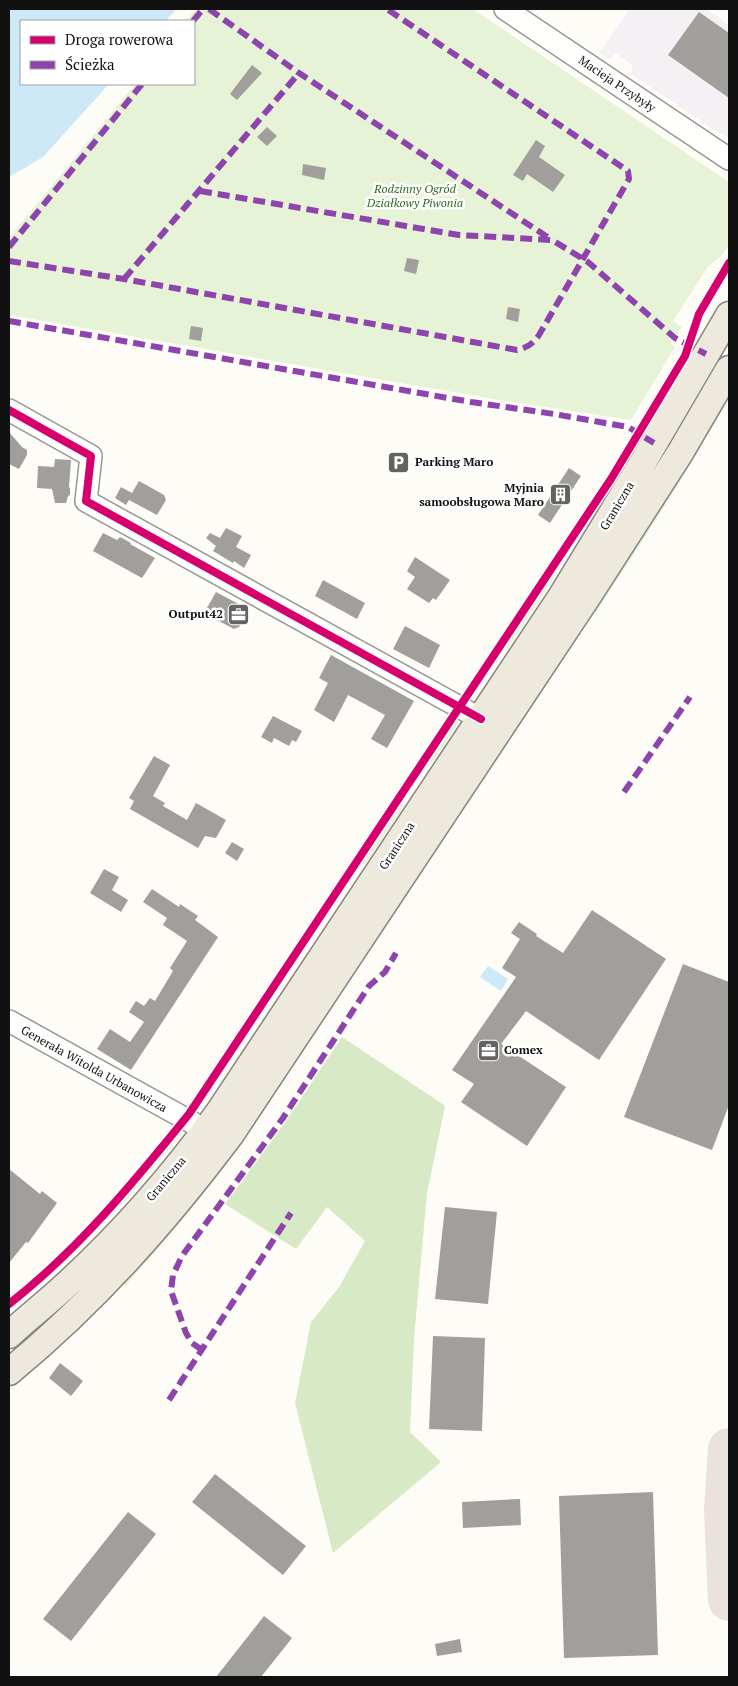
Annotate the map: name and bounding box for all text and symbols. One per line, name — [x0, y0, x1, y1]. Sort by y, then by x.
legend — [20, 20, 195, 85]
text: Droga rowerowa — [65, 29, 174, 49]
street label: Macieja Przybyły — [576, 52, 660, 115]
text: Ścieżka — [65, 54, 115, 74]
park label: Rodzinny Ogród Działkowy Piwonia — [366, 181, 463, 210]
parking icon: Parking Maro — [387, 450, 411, 474]
place label: Parking Maro — [415, 454, 493, 469]
street label: Graniczna — [596, 479, 637, 533]
place label: Myjnia samoobsługowa Maro — [419, 480, 544, 509]
building icon: Myjnia samoobsługowa Maro — [548, 483, 572, 507]
office icon: Output42 — [227, 602, 251, 626]
place label: Output42 — [169, 606, 223, 621]
street label: Graniczna — [376, 819, 418, 872]
street label: Generała Witolda Urbanowicza — [19, 1022, 170, 1115]
office icon: Comex — [476, 1038, 500, 1062]
place label: Comex — [504, 1042, 543, 1057]
street label: Graniczna — [142, 1153, 189, 1204]

